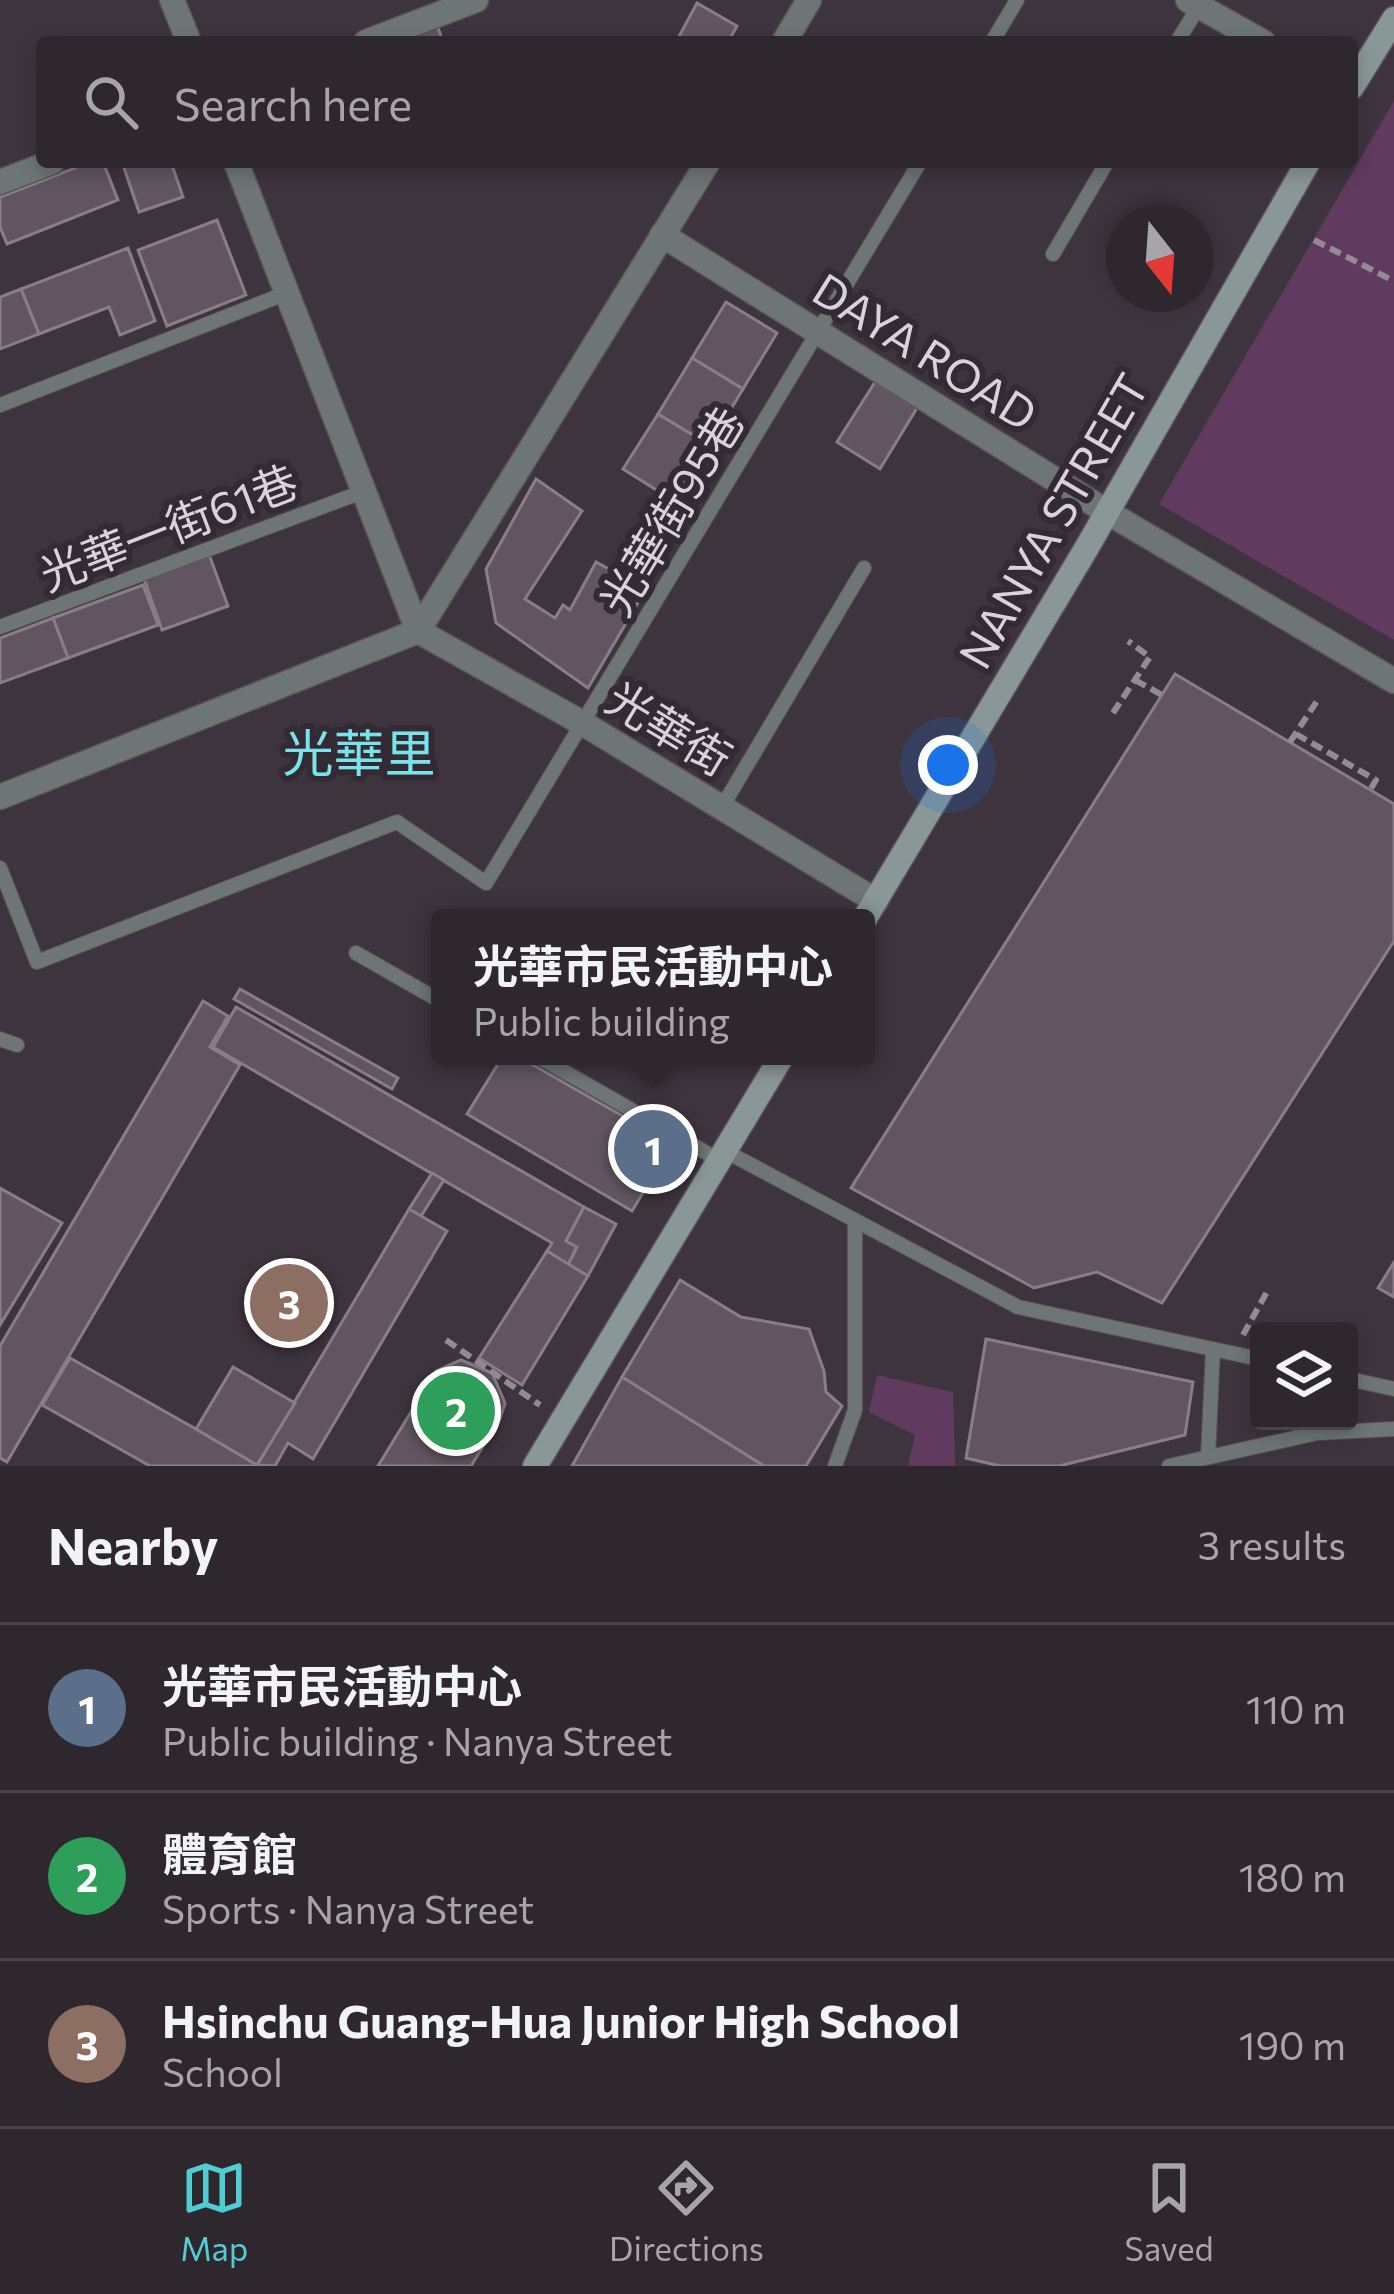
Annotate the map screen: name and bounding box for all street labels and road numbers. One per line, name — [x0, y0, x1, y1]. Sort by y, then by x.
street label: DAYA ROAD — [804, 260, 1048, 440]
street label: NANYA STREET — [945, 363, 1159, 677]
street label: 光華街95巷 — [586, 396, 754, 624]
street label: 光華一街61巷 — [31, 452, 305, 600]
street label: 光華街 — [598, 669, 742, 785]

